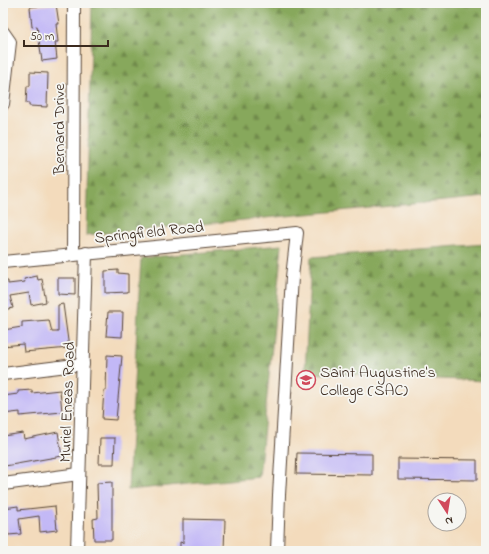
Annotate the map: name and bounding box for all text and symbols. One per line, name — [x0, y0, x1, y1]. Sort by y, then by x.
scale bar — [24, 22, 108, 48]
text: 50 m — [30, 28, 54, 46]
street label: Bernard Drive — [48, 83, 72, 175]
street label: Springfield Road — [93, 215, 205, 251]
street label: Muriel Eneas Road — [54, 341, 82, 463]
place label: Saint Augustine's College (SAC) — [320, 361, 436, 403]
school or university icon: Saint Augustine's College (SAC) — [295, 369, 317, 391]
north arrow — [427, 492, 467, 532]
text: N — [444, 512, 454, 529]

